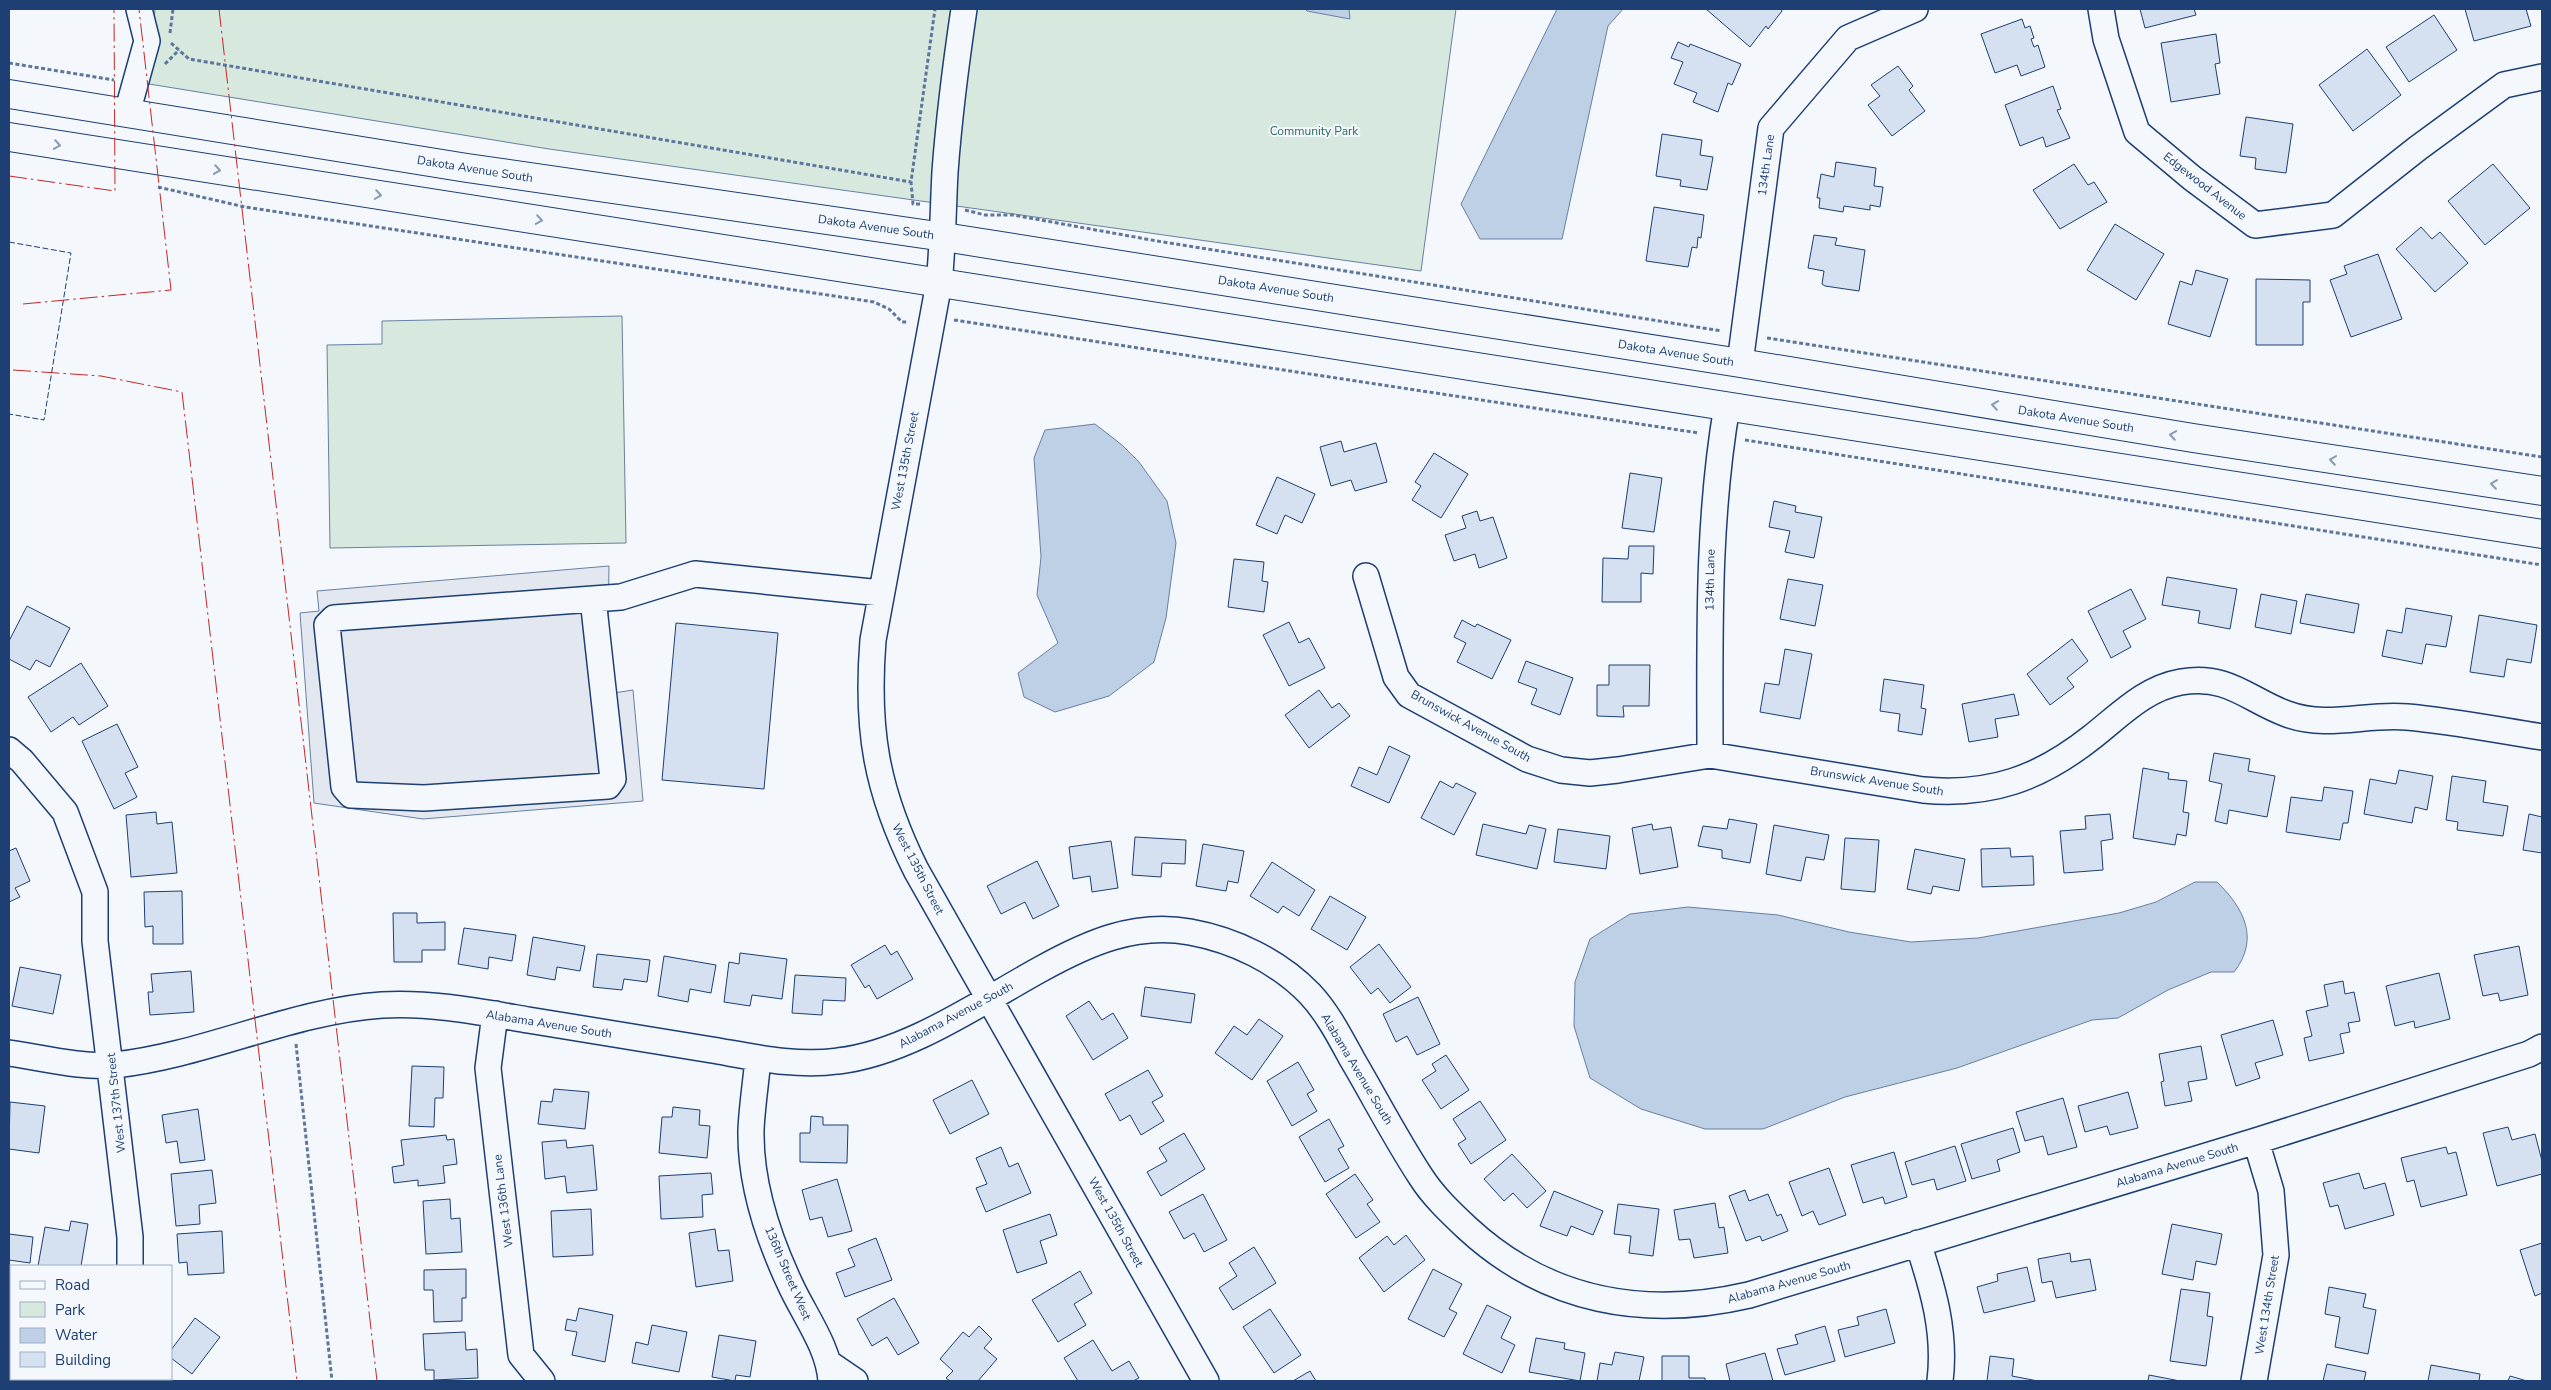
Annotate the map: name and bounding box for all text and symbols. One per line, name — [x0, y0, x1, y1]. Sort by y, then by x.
park label: Community Park — [1270, 123, 1359, 139]
street label: 134th Lane — [1754, 133, 1778, 197]
one-way arrow — [53, 139, 61, 149]
street label: Edgewood Avenue — [2160, 148, 2250, 224]
street label: Dakota Avenue South — [416, 152, 534, 186]
one-way arrow — [214, 164, 222, 175]
one-way arrow — [374, 189, 382, 200]
street label: Dakota Avenue South — [817, 211, 935, 243]
one-way arrow — [534, 215, 543, 225]
street label: Dakota Avenue South — [1217, 272, 1335, 306]
street label: Dakota Avenue South — [1617, 336, 1735, 370]
one-way arrow — [1991, 401, 1999, 411]
street label: Dakota Avenue South — [2017, 402, 2135, 436]
street label: West 135th Street — [888, 409, 923, 512]
one-way arrow — [2168, 431, 2177, 441]
one-way arrow — [2329, 455, 2338, 465]
one-way arrow — [2490, 479, 2498, 489]
street label: 134th Lane — [1701, 549, 1719, 611]
street label: Brunswick Avenue South — [1408, 686, 1534, 766]
street label: Brunswick Avenue South — [1809, 763, 1945, 799]
street label: West 135th Street — [888, 821, 948, 918]
street label: Alabama Avenue South — [896, 978, 1016, 1052]
street label: Alabama Avenue South — [485, 1006, 613, 1042]
street label: Alabama Avenue South — [1317, 1010, 1397, 1128]
street label: West 137th Street — [103, 1051, 129, 1154]
street label: Alabama Avenue South — [2114, 1139, 2240, 1191]
street label: West 136th Lane — [489, 1154, 517, 1248]
street label: West 135th Street — [1085, 1174, 1148, 1270]
street label: 136th Street West — [761, 1224, 815, 1323]
street label: West 134th Street — [2251, 1253, 2283, 1356]
street label: Alabama Avenue South — [1726, 1257, 1852, 1307]
legend — [10, 1265, 172, 1380]
text: Road — [55, 1275, 90, 1295]
text: Park — [55, 1300, 85, 1320]
text: Water — [55, 1325, 98, 1345]
text: Building — [55, 1350, 111, 1370]

